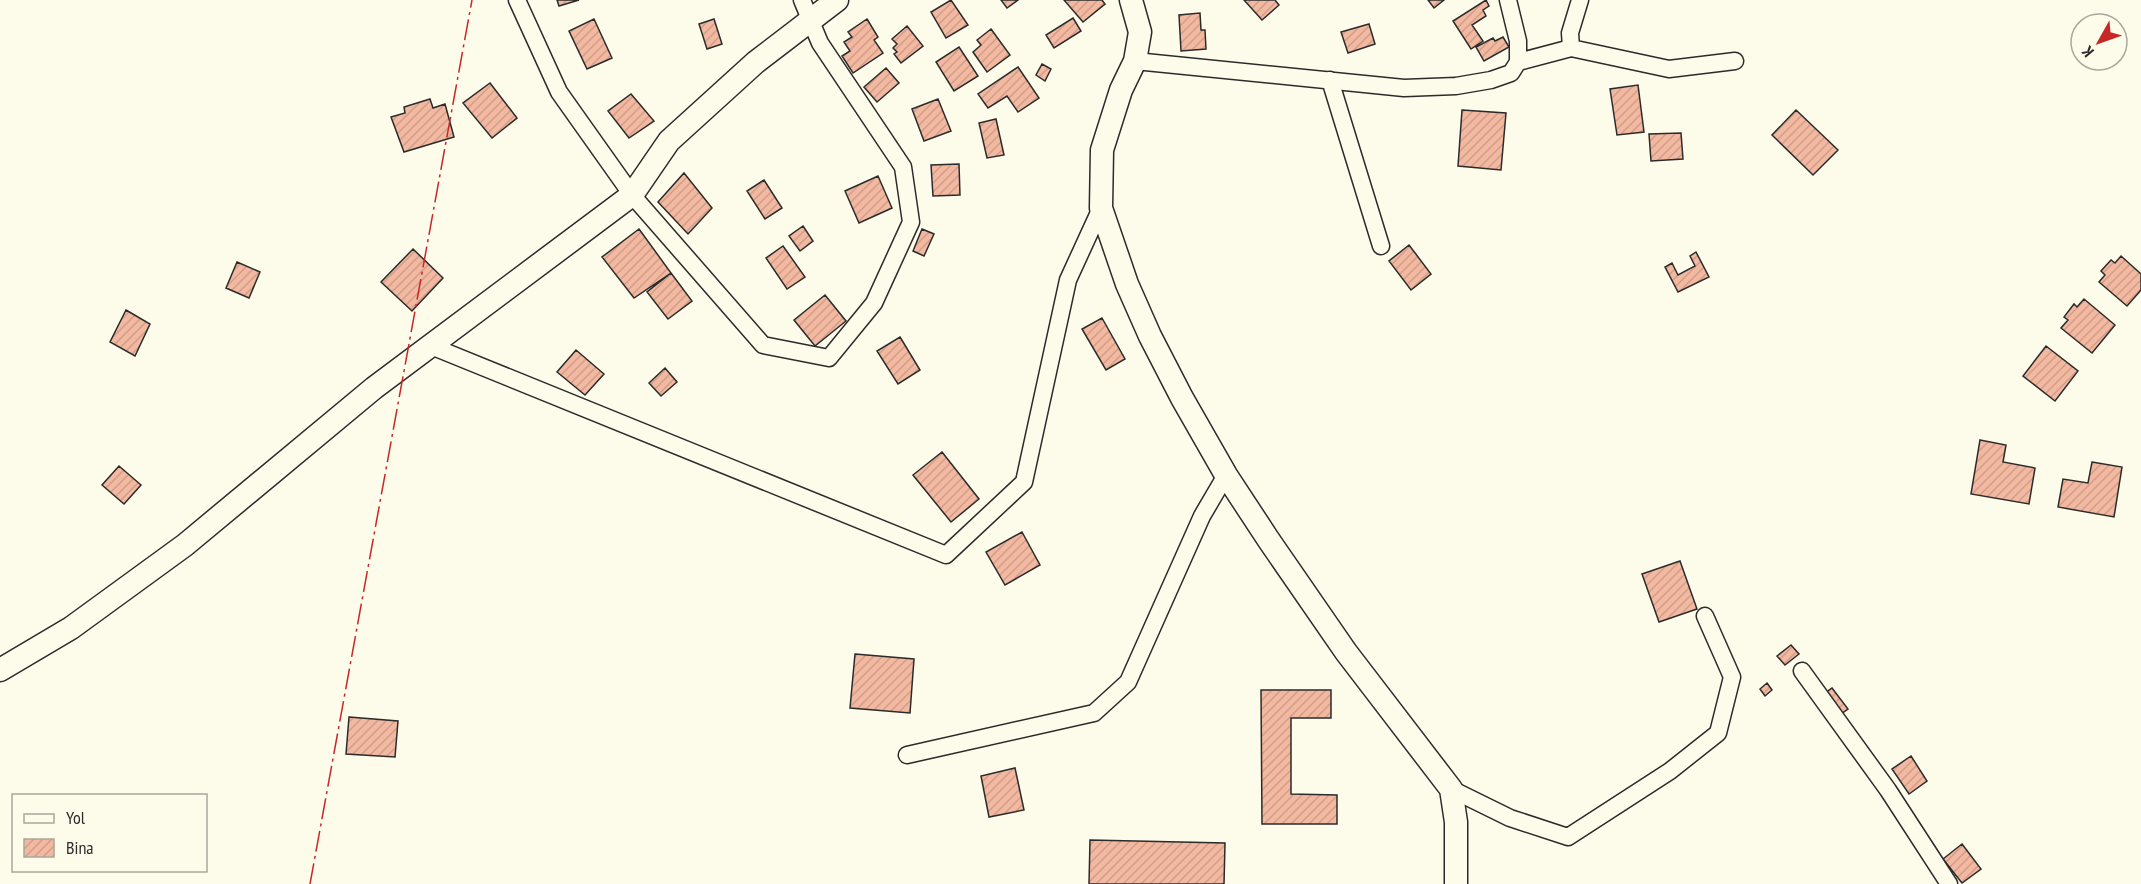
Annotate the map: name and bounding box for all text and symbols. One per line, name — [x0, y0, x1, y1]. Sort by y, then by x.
north arrow — [2069, 12, 2129, 72]
text: K — [2077, 42, 2098, 61]
legend — [12, 794, 207, 872]
text: Yol — [66, 806, 86, 829]
text: Bina — [66, 836, 94, 859]

